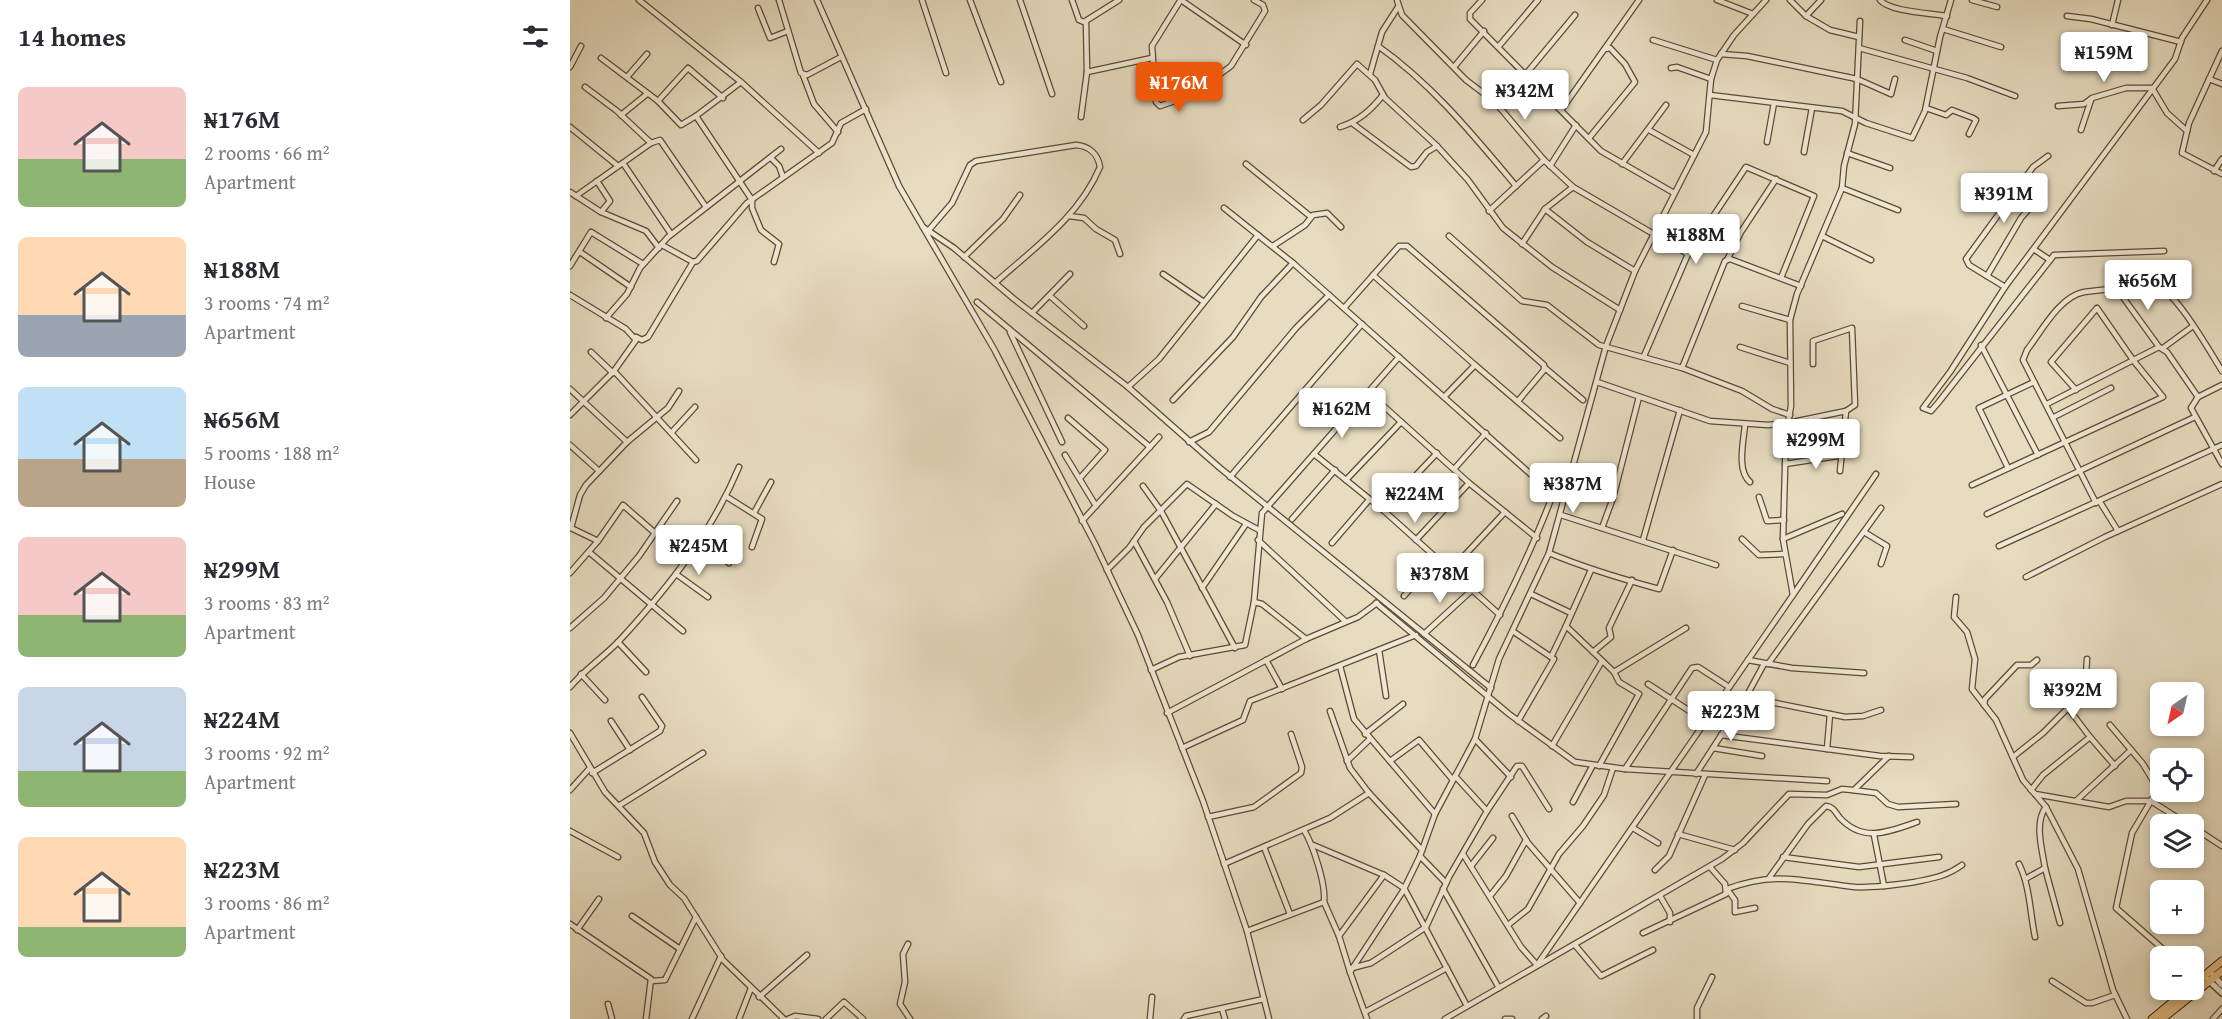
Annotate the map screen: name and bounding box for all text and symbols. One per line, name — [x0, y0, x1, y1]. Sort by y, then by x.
text: 14 homes — [18, 17, 126, 56]
icon: filters — [519, 20, 552, 53]
pin: ₦159M — [2062, 32, 2146, 83]
text: ₦159M — [2075, 37, 2133, 66]
pin: ₦176M — [1137, 62, 1221, 113]
text: ₦176M — [1150, 67, 1208, 96]
pin: ₦342M — [1483, 70, 1567, 121]
text: ₦342M — [1496, 75, 1554, 104]
text: ₦176M — [204, 99, 280, 138]
icon: home — [66, 111, 138, 183]
text: 2 rooms · 66 m² — [204, 138, 330, 167]
text: Apartment — [204, 167, 296, 196]
pin: ₦391M — [1962, 173, 2046, 224]
text: ₦391M — [1975, 178, 2033, 207]
pin: ₦188M — [1654, 214, 1738, 265]
text: ₦188M — [1667, 219, 1725, 248]
text: ₦188M — [204, 249, 280, 288]
pin: ₦656M — [2106, 260, 2190, 311]
icon: home — [66, 261, 138, 333]
text: ₦656M — [2119, 265, 2177, 294]
text: 3 rooms · 74 m² — [204, 288, 330, 317]
text: Apartment — [204, 317, 296, 346]
pin: ₦162M — [1300, 388, 1384, 439]
text: ₦162M — [1313, 393, 1371, 422]
text: ₦656M — [204, 399, 280, 438]
icon: home — [66, 411, 138, 483]
pin: ₦299M — [1774, 419, 1858, 470]
text: ₦299M — [1787, 424, 1845, 453]
text: 5 rooms · 188 m² — [204, 438, 339, 467]
pin: ₦387M — [1531, 463, 1615, 514]
text: House — [204, 467, 256, 496]
text: ₦387M — [1544, 468, 1602, 497]
pin: ₦224M — [1373, 473, 1457, 524]
text: ₦224M — [1386, 478, 1444, 507]
pin: ₦245M — [657, 525, 741, 576]
text: ₦245M — [670, 530, 728, 559]
text: ₦299M — [204, 549, 280, 588]
pin: ₦378M — [1398, 553, 1482, 604]
text: ₦378M — [1411, 558, 1469, 587]
icon: home — [66, 561, 138, 633]
text: 3 rooms · 83 m² — [204, 588, 330, 617]
text: Apartment — [204, 617, 296, 646]
pin: ₦392M — [2031, 669, 2115, 720]
text: ₦392M — [2044, 674, 2102, 703]
north arrow — [2150, 682, 2204, 736]
map controls — [2150, 682, 2204, 1000]
pin: ₦223M — [1689, 691, 1773, 742]
text: ₦223M — [1702, 696, 1760, 725]
text: ₦224M — [204, 699, 280, 738]
icon: home — [66, 711, 138, 783]
text: 3 rooms · 92 m² — [204, 738, 330, 767]
button: locate — [2150, 748, 2204, 802]
text: Apartment — [204, 767, 296, 796]
button: layers — [2150, 814, 2204, 868]
text: ₦223M — [204, 849, 280, 888]
icon: home — [66, 861, 138, 933]
button: + — [2150, 880, 2204, 934]
text: 3 rooms · 86 m² — [204, 888, 330, 917]
text: Apartment — [204, 917, 296, 946]
button: − — [2150, 946, 2204, 1000]

